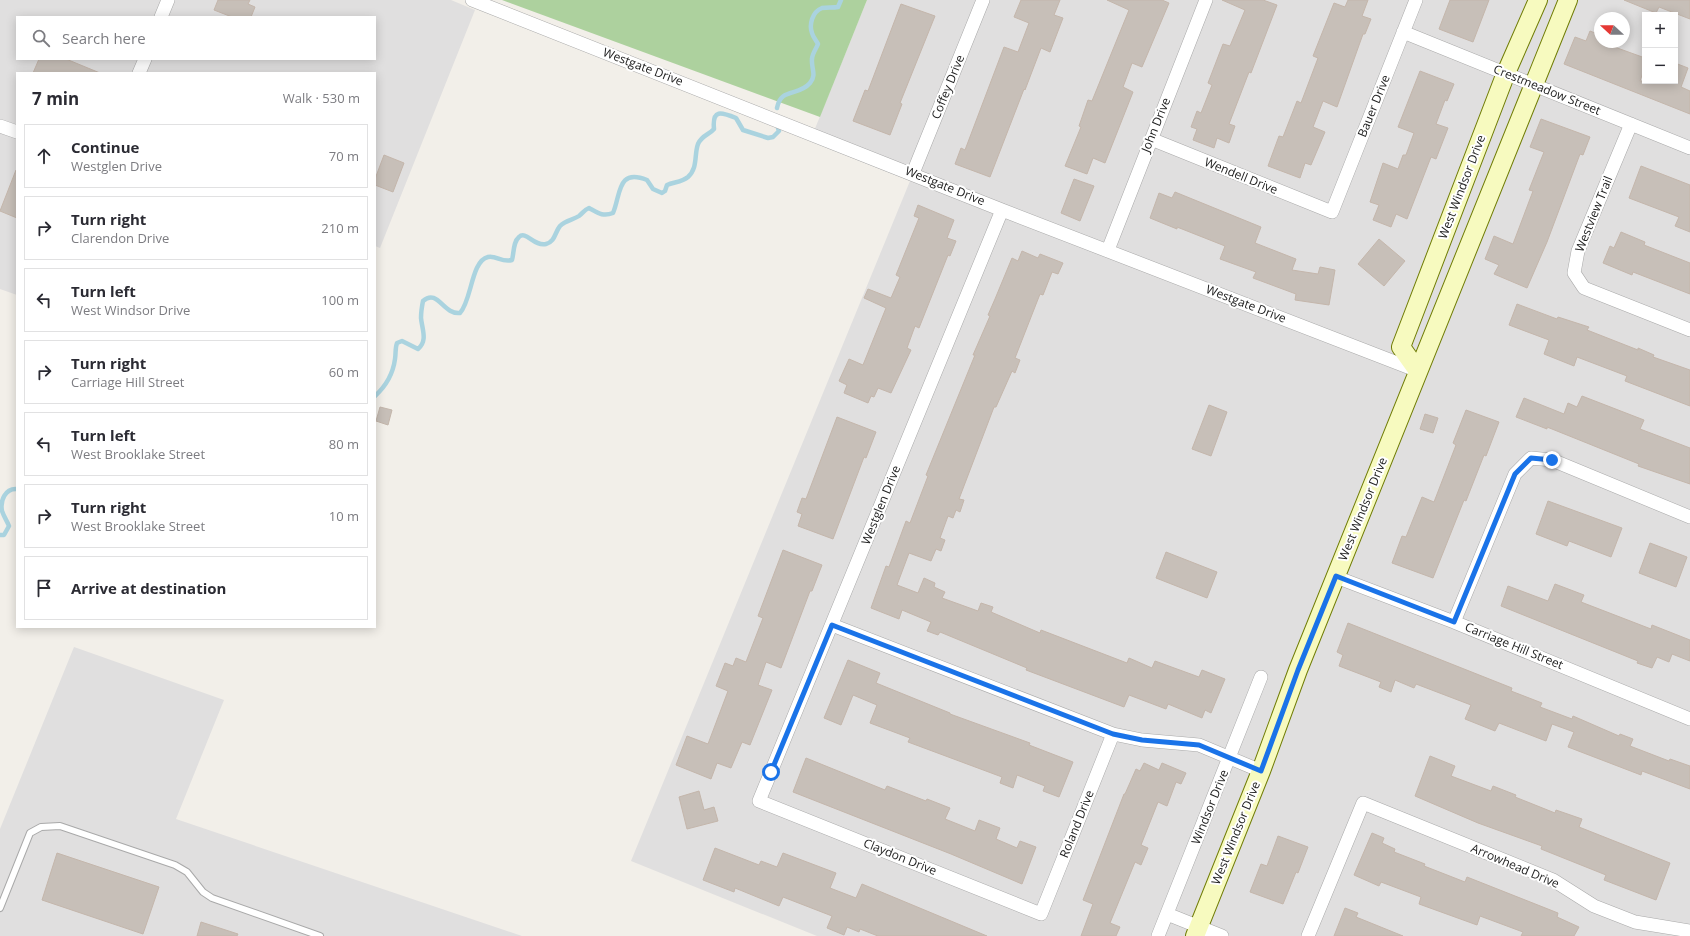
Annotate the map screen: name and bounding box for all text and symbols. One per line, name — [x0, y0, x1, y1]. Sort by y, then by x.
north arrow — [1594, 12, 1630, 48]
map controls — [1642, 12, 1678, 84]
button: + — [1642, 12, 1678, 48]
search box — [16, 16, 376, 60]
icon: search — [30, 27, 52, 49]
text: Search here — [62, 28, 146, 48]
street label: Westgate Drive — [601, 43, 686, 90]
button: − — [1642, 48, 1678, 84]
street label: Coffey Drive — [927, 52, 968, 122]
street label: Crestmeadow Street — [1491, 60, 1603, 119]
street label: Bauer Drive — [1353, 72, 1394, 140]
text: 7 min — [32, 87, 79, 110]
text: Walk · 530 m — [283, 89, 360, 107]
street label: John Drive — [1136, 95, 1174, 156]
street label: West Windsor Drive — [1434, 132, 1489, 241]
text: Continue — [71, 137, 139, 157]
icon: ahead — [33, 145, 55, 167]
text: 70 m — [329, 147, 359, 165]
street label: Wendell Drive — [1202, 153, 1281, 198]
text: Westglen Drive — [71, 157, 162, 175]
street label: Westgate Drive — [903, 162, 988, 209]
street label: Westview Trail — [1571, 173, 1616, 254]
text: Turn right — [71, 209, 146, 229]
icon: right — [33, 217, 55, 239]
text: 210 m — [321, 219, 359, 237]
text: Clarendon Drive — [71, 229, 169, 247]
street label: Westgate Drive — [1204, 280, 1289, 327]
text: Turn left — [71, 281, 136, 301]
icon: left — [33, 289, 55, 311]
text: 100 m — [321, 291, 359, 309]
text: West Windsor Drive — [71, 301, 190, 319]
text: Turn right — [71, 353, 146, 373]
icon: right — [33, 361, 55, 383]
text: 60 m — [329, 363, 359, 381]
text: Carriage Hill Street — [71, 373, 184, 391]
text: Turn left — [71, 425, 136, 445]
icon: left — [33, 433, 55, 455]
text: 80 m — [329, 435, 359, 453]
text: West Brooklake Street — [71, 445, 205, 463]
route end — [1543, 451, 1561, 469]
street label: West Windsor Drive — [1334, 454, 1391, 563]
street label: Westglen Drive — [857, 462, 904, 547]
text: Turn right — [71, 497, 146, 517]
icon: right — [33, 505, 55, 527]
text: 10 m — [329, 507, 359, 525]
text: West Brooklake Street — [71, 517, 205, 535]
icon: arrive — [33, 577, 55, 599]
text: Arrive at destination — [71, 578, 226, 598]
street label: Carriage Hill Street — [1462, 618, 1566, 673]
route start — [762, 763, 780, 781]
street label: Windsor Drive — [1187, 767, 1232, 847]
street label: West Windsor Drive — [1207, 778, 1264, 887]
street label: Roland Drive — [1055, 787, 1098, 860]
street label: Claydon Drive — [861, 834, 940, 879]
street label: Arrowhead Drive — [1468, 839, 1562, 892]

